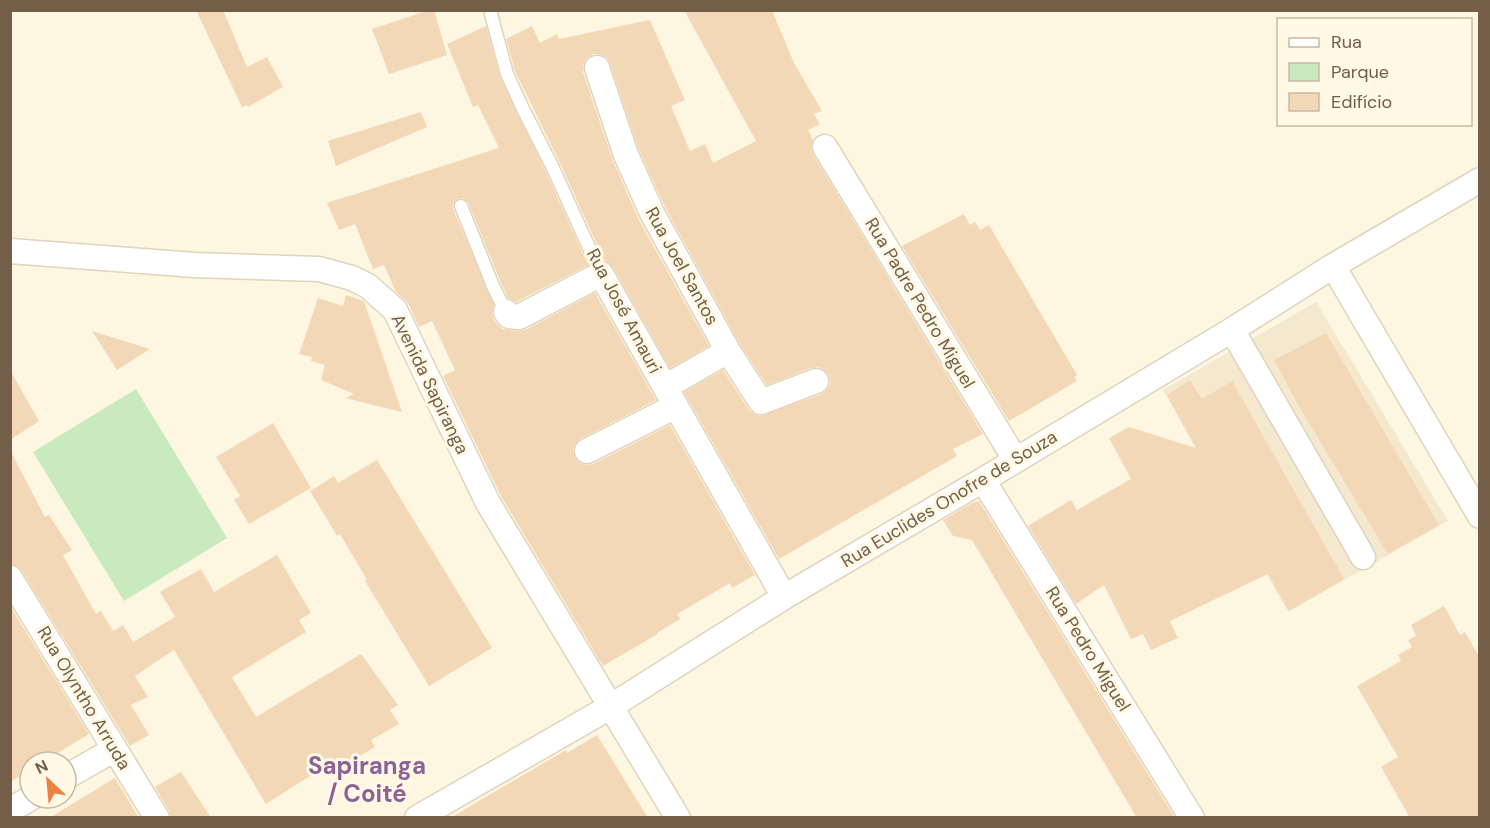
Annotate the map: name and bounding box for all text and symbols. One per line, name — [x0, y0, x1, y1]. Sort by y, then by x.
legend — [1277, 18, 1472, 126]
text: Rua — [1331, 30, 1362, 54]
text: Parque — [1331, 60, 1389, 84]
text: Edifício — [1331, 90, 1392, 114]
street label: Rua Joel Santos — [640, 203, 724, 329]
street label: Rua Padre Pedro Miguel — [859, 213, 981, 393]
street label: Rua José Amauri — [581, 244, 667, 378]
street label: Avenida Sapiranga — [386, 310, 474, 458]
street label: Rua Euclides Onofre de Souza — [836, 425, 1062, 573]
street label: Rua Pedro Miguel — [1040, 582, 1136, 716]
street label: Rua Olyntho Arruda — [32, 622, 136, 774]
north arrow — [18, 750, 78, 810]
district label: Sapiranga / Coité — [308, 750, 426, 809]
text: N — [32, 755, 51, 779]

